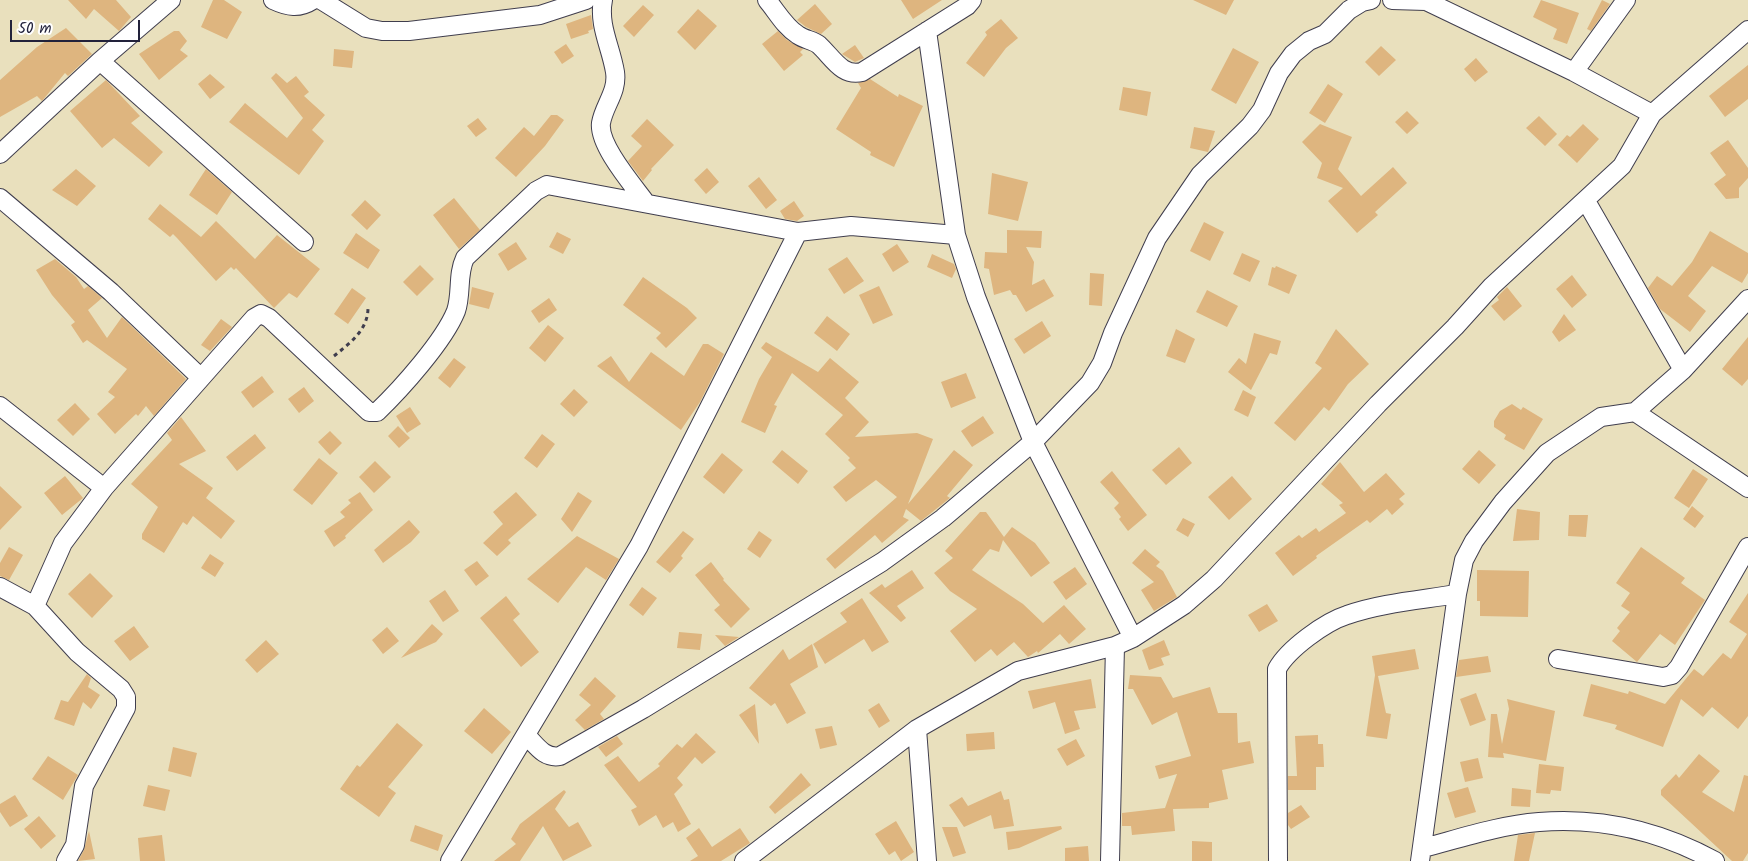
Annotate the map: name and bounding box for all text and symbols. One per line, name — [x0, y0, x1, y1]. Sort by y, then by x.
scale bar — [12, 10, 142, 42]
text: 50 m — [18, 17, 52, 41]

